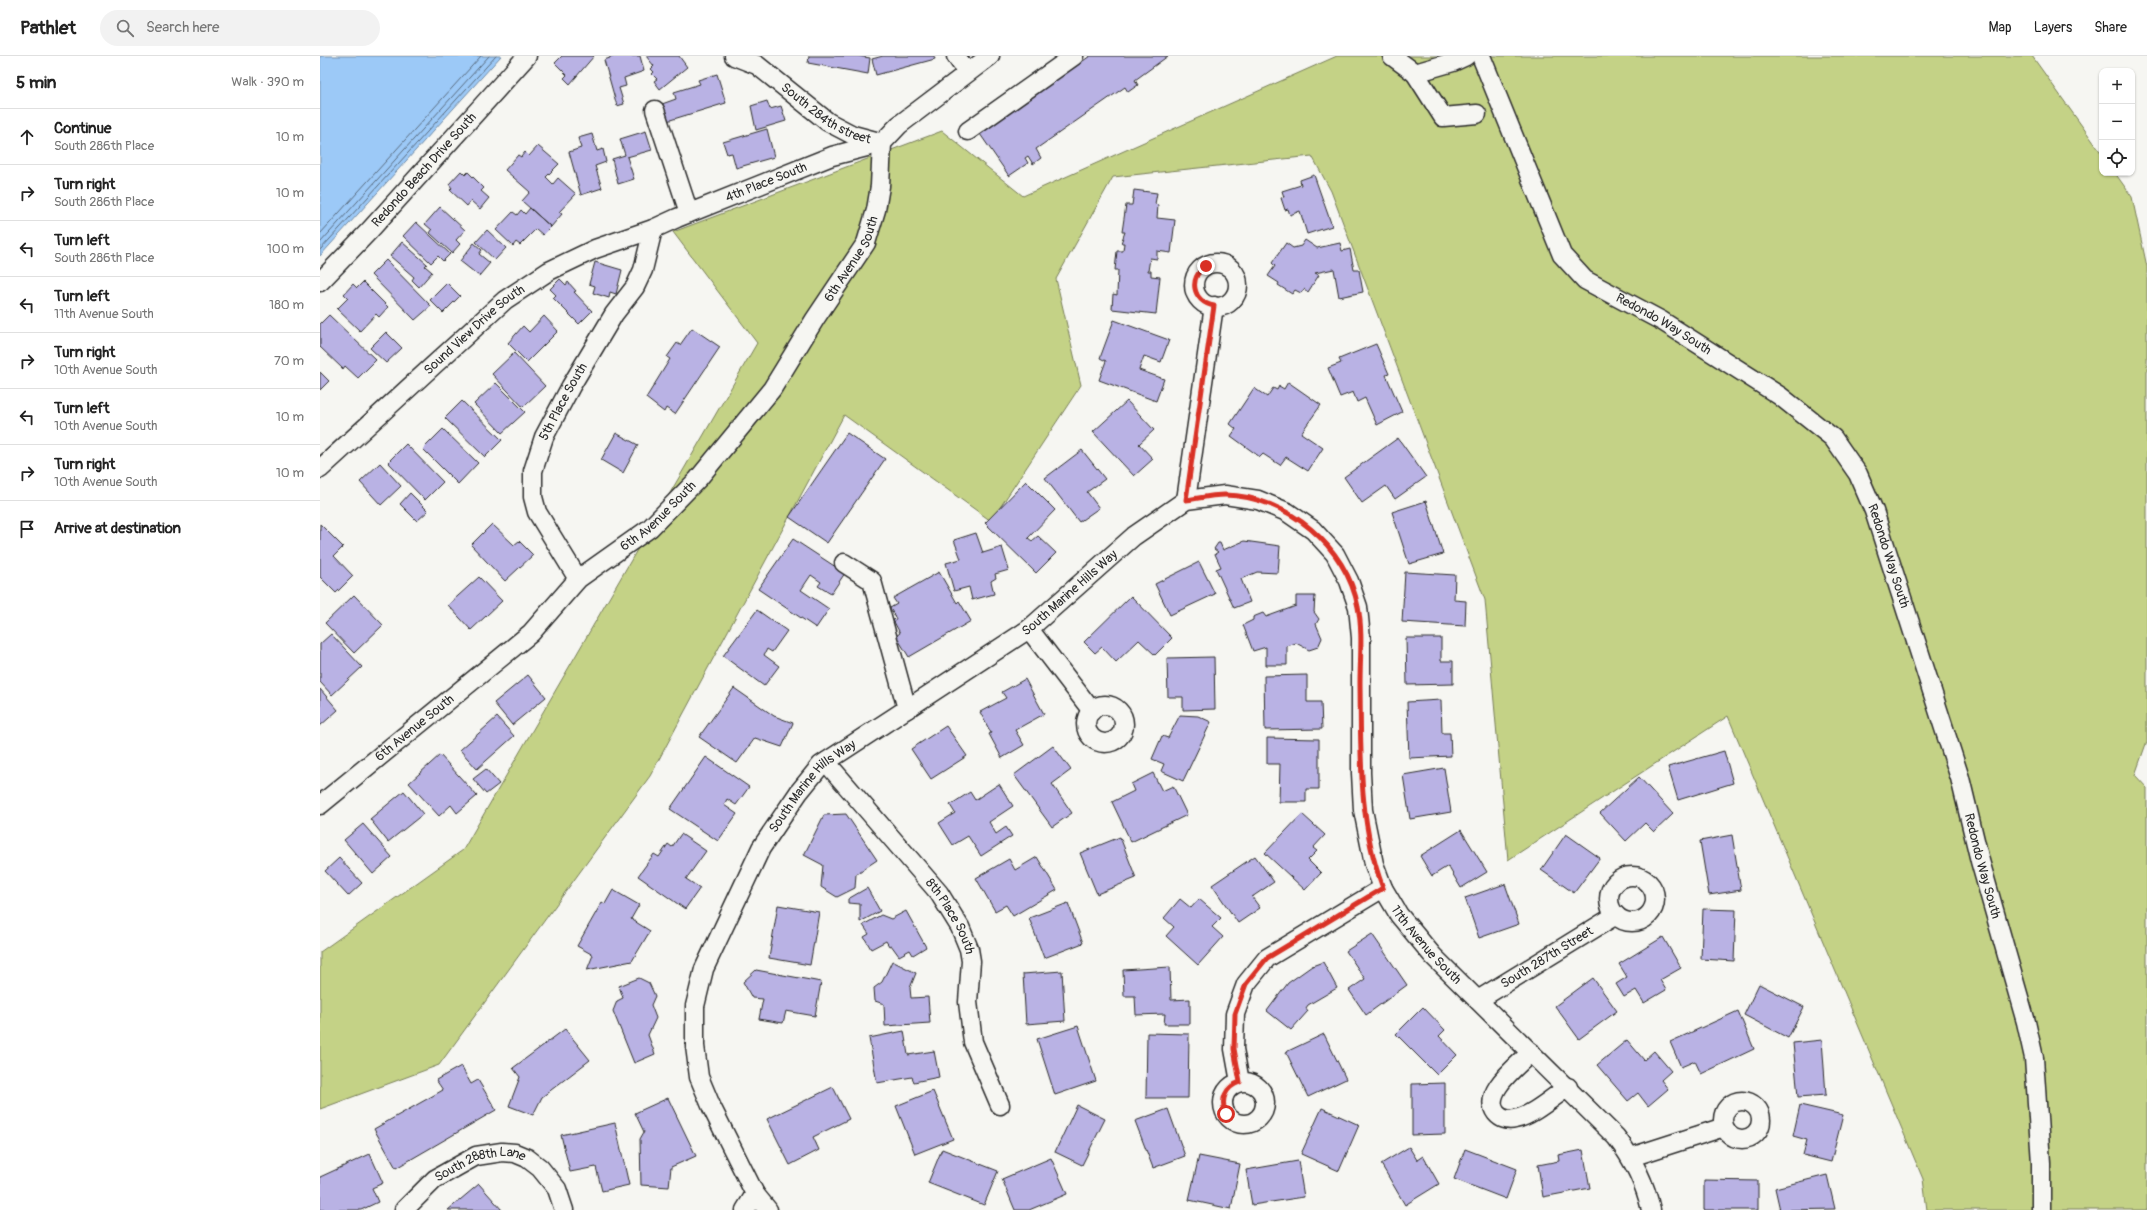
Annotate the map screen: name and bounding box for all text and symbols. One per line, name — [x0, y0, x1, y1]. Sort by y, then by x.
search box — [100, 10, 380, 46]
text: Pathlet — [20, 16, 76, 40]
icon: search — [114, 17, 136, 39]
text: Search here — [146, 18, 219, 37]
text: Map — [1989, 19, 2012, 36]
text: Layers — [2034, 19, 2072, 36]
text: Share — [2094, 19, 2127, 36]
map controls — [2099, 68, 2135, 176]
button: + — [2099, 68, 2135, 104]
text: 5 min — [16, 72, 56, 93]
text: Walk · 390 m — [231, 74, 304, 90]
street label: South 284th street — [778, 79, 873, 148]
button: − — [2099, 104, 2135, 140]
street label: Redondo Beach Drive South — [368, 109, 480, 231]
text: Continue — [54, 119, 112, 138]
icon: ahead — [16, 126, 38, 148]
text: 10 m — [276, 129, 304, 145]
text: South 286th Place — [54, 138, 154, 154]
button: locate — [2099, 140, 2135, 176]
street label: 4th Place South — [723, 159, 809, 206]
text: Turn right — [54, 175, 115, 194]
icon: right — [16, 182, 38, 204]
text: 10 m — [276, 185, 304, 201]
text: South 286th Place — [54, 194, 154, 210]
street label: 6th Avenue South — [821, 214, 882, 305]
text: Turn left — [54, 231, 110, 250]
icon: left — [16, 238, 38, 260]
text: 100 m — [267, 241, 304, 257]
text: South 286th Place — [54, 250, 154, 266]
route end — [1197, 257, 1215, 275]
street label: Sound View Drive South — [421, 281, 528, 378]
text: Turn left — [54, 287, 110, 306]
street label: Redondo Way South — [1613, 290, 1714, 358]
icon: left — [16, 294, 38, 316]
text: 180 m — [269, 297, 304, 313]
text: 11th Avenue South — [54, 306, 154, 322]
text: Turn right — [54, 343, 115, 362]
icon: right — [16, 350, 38, 372]
text: 70 m — [274, 353, 304, 369]
street label: 5th Place South — [536, 360, 591, 443]
text: 10th Avenue South — [54, 362, 157, 378]
text: Turn left — [54, 399, 110, 418]
icon: left — [16, 406, 38, 428]
text: 10 m — [276, 409, 304, 425]
text: 10th Avenue South — [54, 418, 157, 434]
text: Turn right — [54, 455, 115, 474]
icon: right — [16, 462, 38, 484]
text: 10 m — [276, 465, 304, 481]
text: 10th Avenue South — [54, 474, 157, 490]
street label: 6th Avenue South — [617, 478, 699, 555]
street label: Redondo Way South — [1864, 502, 1913, 610]
icon: arrive — [16, 518, 38, 540]
text: Arrive at destination — [54, 519, 181, 538]
street label: South Marine Hills Way — [1019, 546, 1121, 639]
street label: 6th Avenue South — [372, 691, 457, 765]
street label: South Marine Hills Way — [766, 736, 859, 836]
street label: Redondo Way South — [1961, 812, 2004, 921]
street label: 8th Place South — [922, 875, 978, 955]
street label: 11th Avenue South — [1387, 903, 1465, 988]
street label: South 287th Street — [1498, 923, 1597, 992]
route start — [1217, 1105, 1235, 1123]
street label: South 288th Lane — [432, 1144, 529, 1186]

